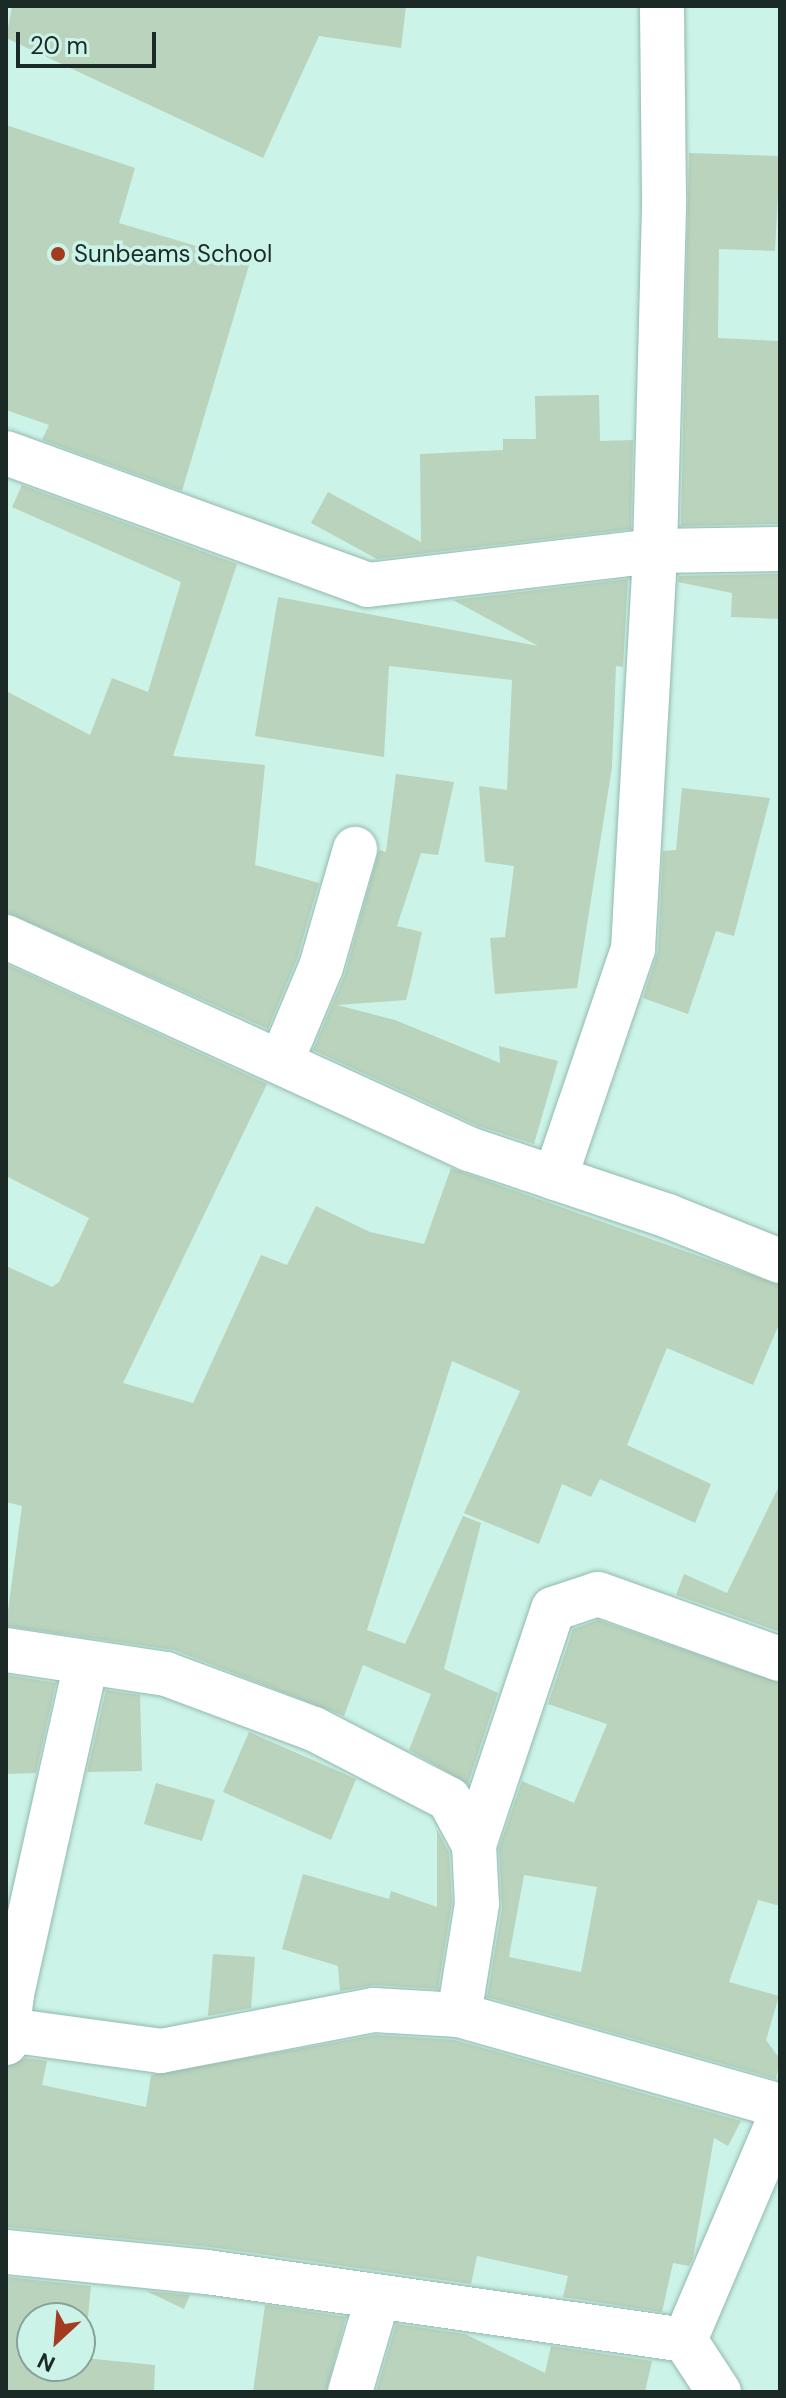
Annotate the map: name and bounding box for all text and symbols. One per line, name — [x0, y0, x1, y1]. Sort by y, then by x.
scale bar — [20, 16, 160, 66]
text: 20 m — [30, 30, 88, 61]
place label: Sunbeams School — [74, 240, 272, 268]
marker: Sunbeams School — [49, 245, 67, 263]
north arrow — [16, 2302, 96, 2382]
text: N — [33, 2346, 60, 2379]

